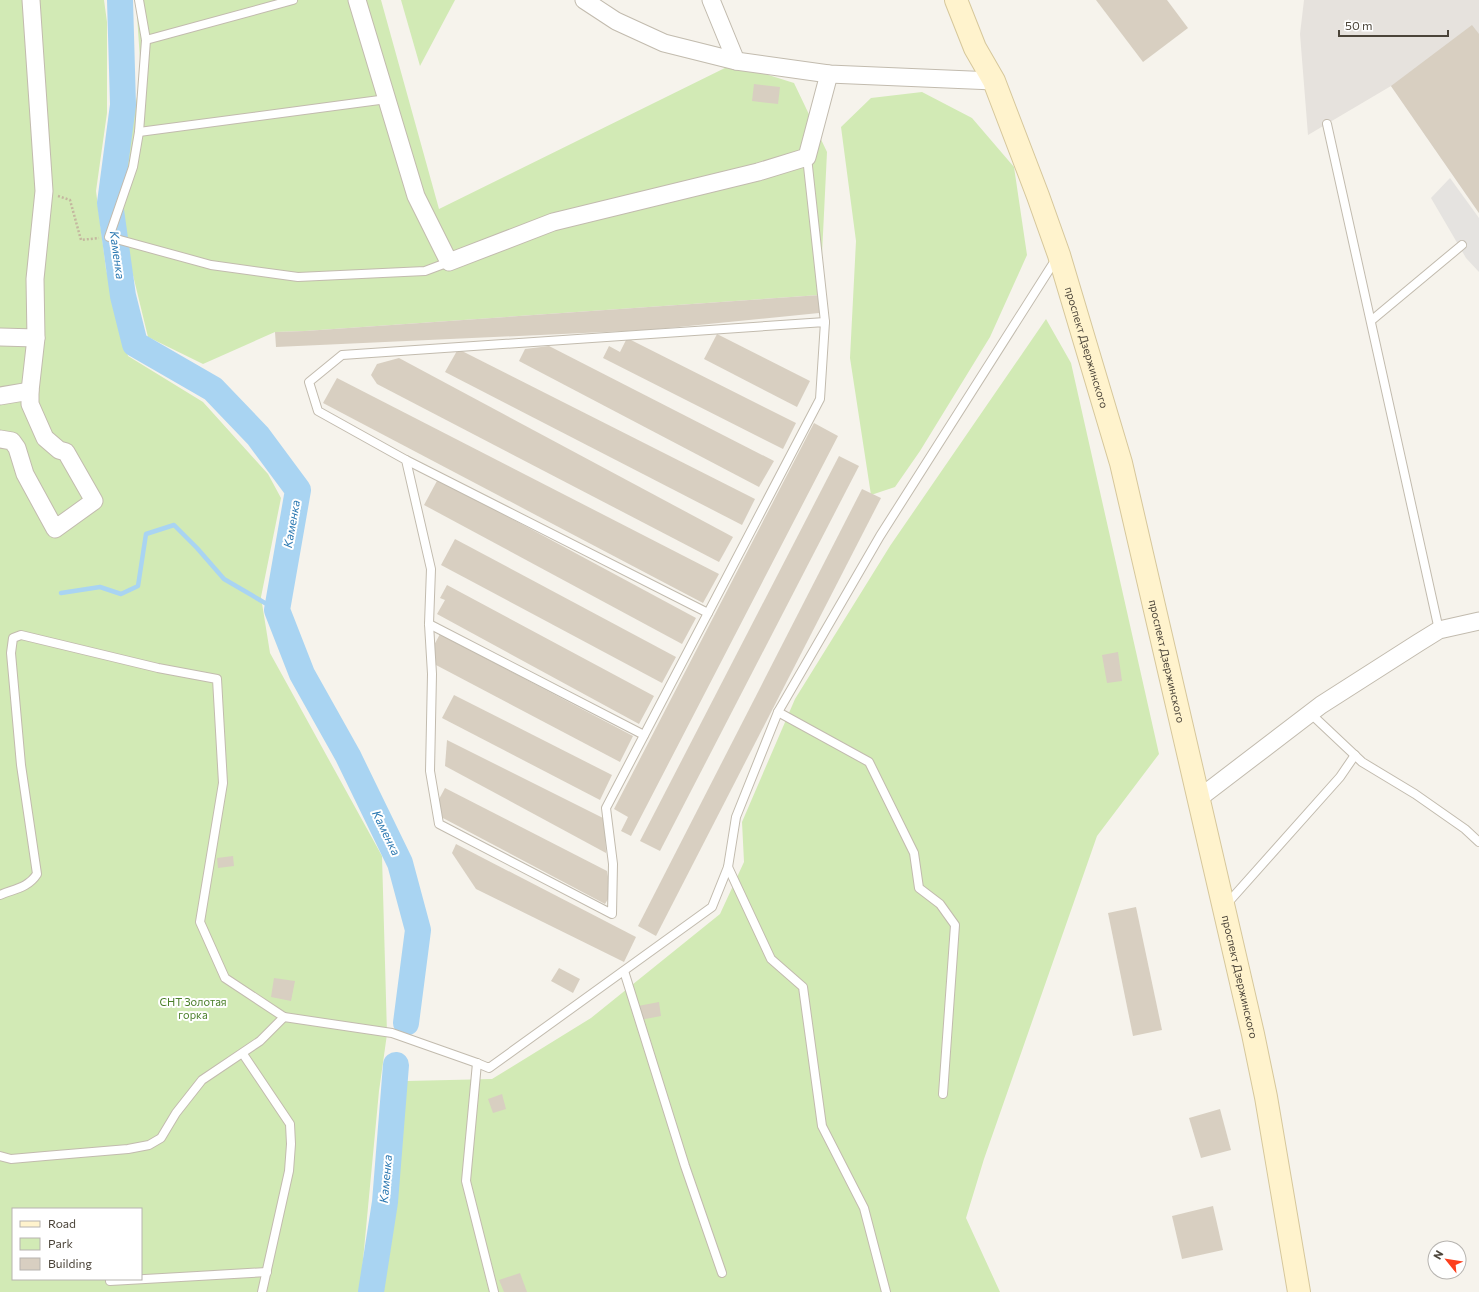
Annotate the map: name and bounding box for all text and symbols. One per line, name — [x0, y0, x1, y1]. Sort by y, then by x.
scale bar — [1339, 12, 1448, 38]
text: 50 m — [1345, 18, 1373, 32]
water label: Каменка — [108, 230, 128, 280]
street label: проспект Дзержинского — [1063, 285, 1111, 410]
water label: Каменка — [280, 499, 302, 549]
street label: проспект Дзержинского — [1147, 598, 1188, 725]
water label: Каменка — [370, 808, 404, 857]
street label: проспект Дзержинского — [1220, 914, 1261, 1040]
park label: СНТ Золотая горка — [159, 995, 227, 1021]
water label: Каменка — [376, 1154, 394, 1204]
legend — [12, 1208, 142, 1280]
text: Road — [48, 1216, 76, 1230]
text: Park — [48, 1236, 74, 1250]
north arrow — [1427, 1240, 1467, 1280]
text: N — [1430, 1248, 1446, 1262]
text: Building — [48, 1256, 92, 1270]

